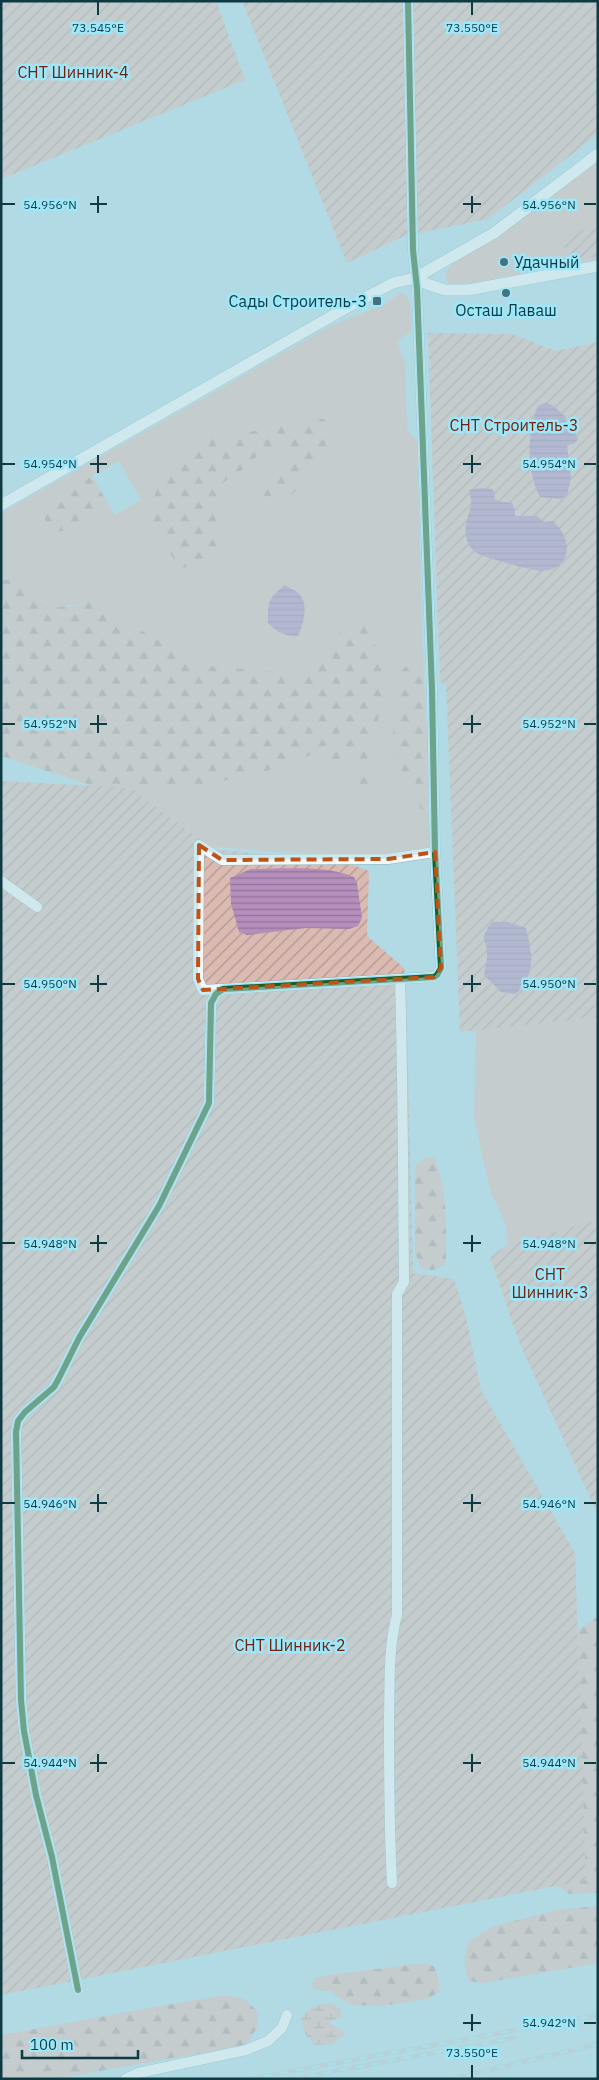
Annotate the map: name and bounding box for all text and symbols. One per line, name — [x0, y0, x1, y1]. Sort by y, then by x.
text: 73.545°E — [72, 20, 124, 35]
text: 73.550°E — [446, 20, 498, 35]
park label: СНТ Шинник-4 — [17, 62, 129, 82]
text: 54.956°N — [23, 197, 77, 212]
text: 54.956°N — [522, 197, 576, 212]
place label: Удачный — [514, 252, 579, 272]
marker: Удачный — [498, 256, 510, 268]
marker: Осташ Лаваш — [500, 287, 512, 299]
place label: Сады Строитель-3 — [229, 291, 367, 311]
marker: Сады Строитель-3 — [371, 295, 383, 307]
place label: Осташ Лаваш — [455, 300, 557, 320]
park label: СНТ Строитель-3 — [450, 415, 578, 435]
text: 54.954°N — [23, 456, 77, 471]
text: 54.954°N — [522, 456, 576, 471]
text: 54.952°N — [23, 716, 77, 731]
text: 54.952°N — [522, 716, 576, 731]
text: 54.950°N — [23, 976, 77, 991]
text: 54.950°N — [522, 976, 576, 991]
text: 54.948°N — [23, 1236, 77, 1251]
text: 54.948°N — [522, 1236, 576, 1251]
park label: СНТ Шинник-3 — [511, 1264, 589, 1302]
text: 54.946°N — [23, 1496, 77, 1511]
text: 54.946°N — [522, 1496, 576, 1511]
park label: СНТ Шинник-2 — [234, 1635, 346, 1655]
text: 54.944°N — [23, 1755, 77, 1770]
text: 54.944°N — [522, 1755, 576, 1770]
text: 54.942°N — [522, 2015, 576, 2030]
scale bar — [22, 2028, 139, 2060]
text: 100 m — [30, 2035, 74, 2054]
text: 73.550°E — [446, 2045, 498, 2060]

